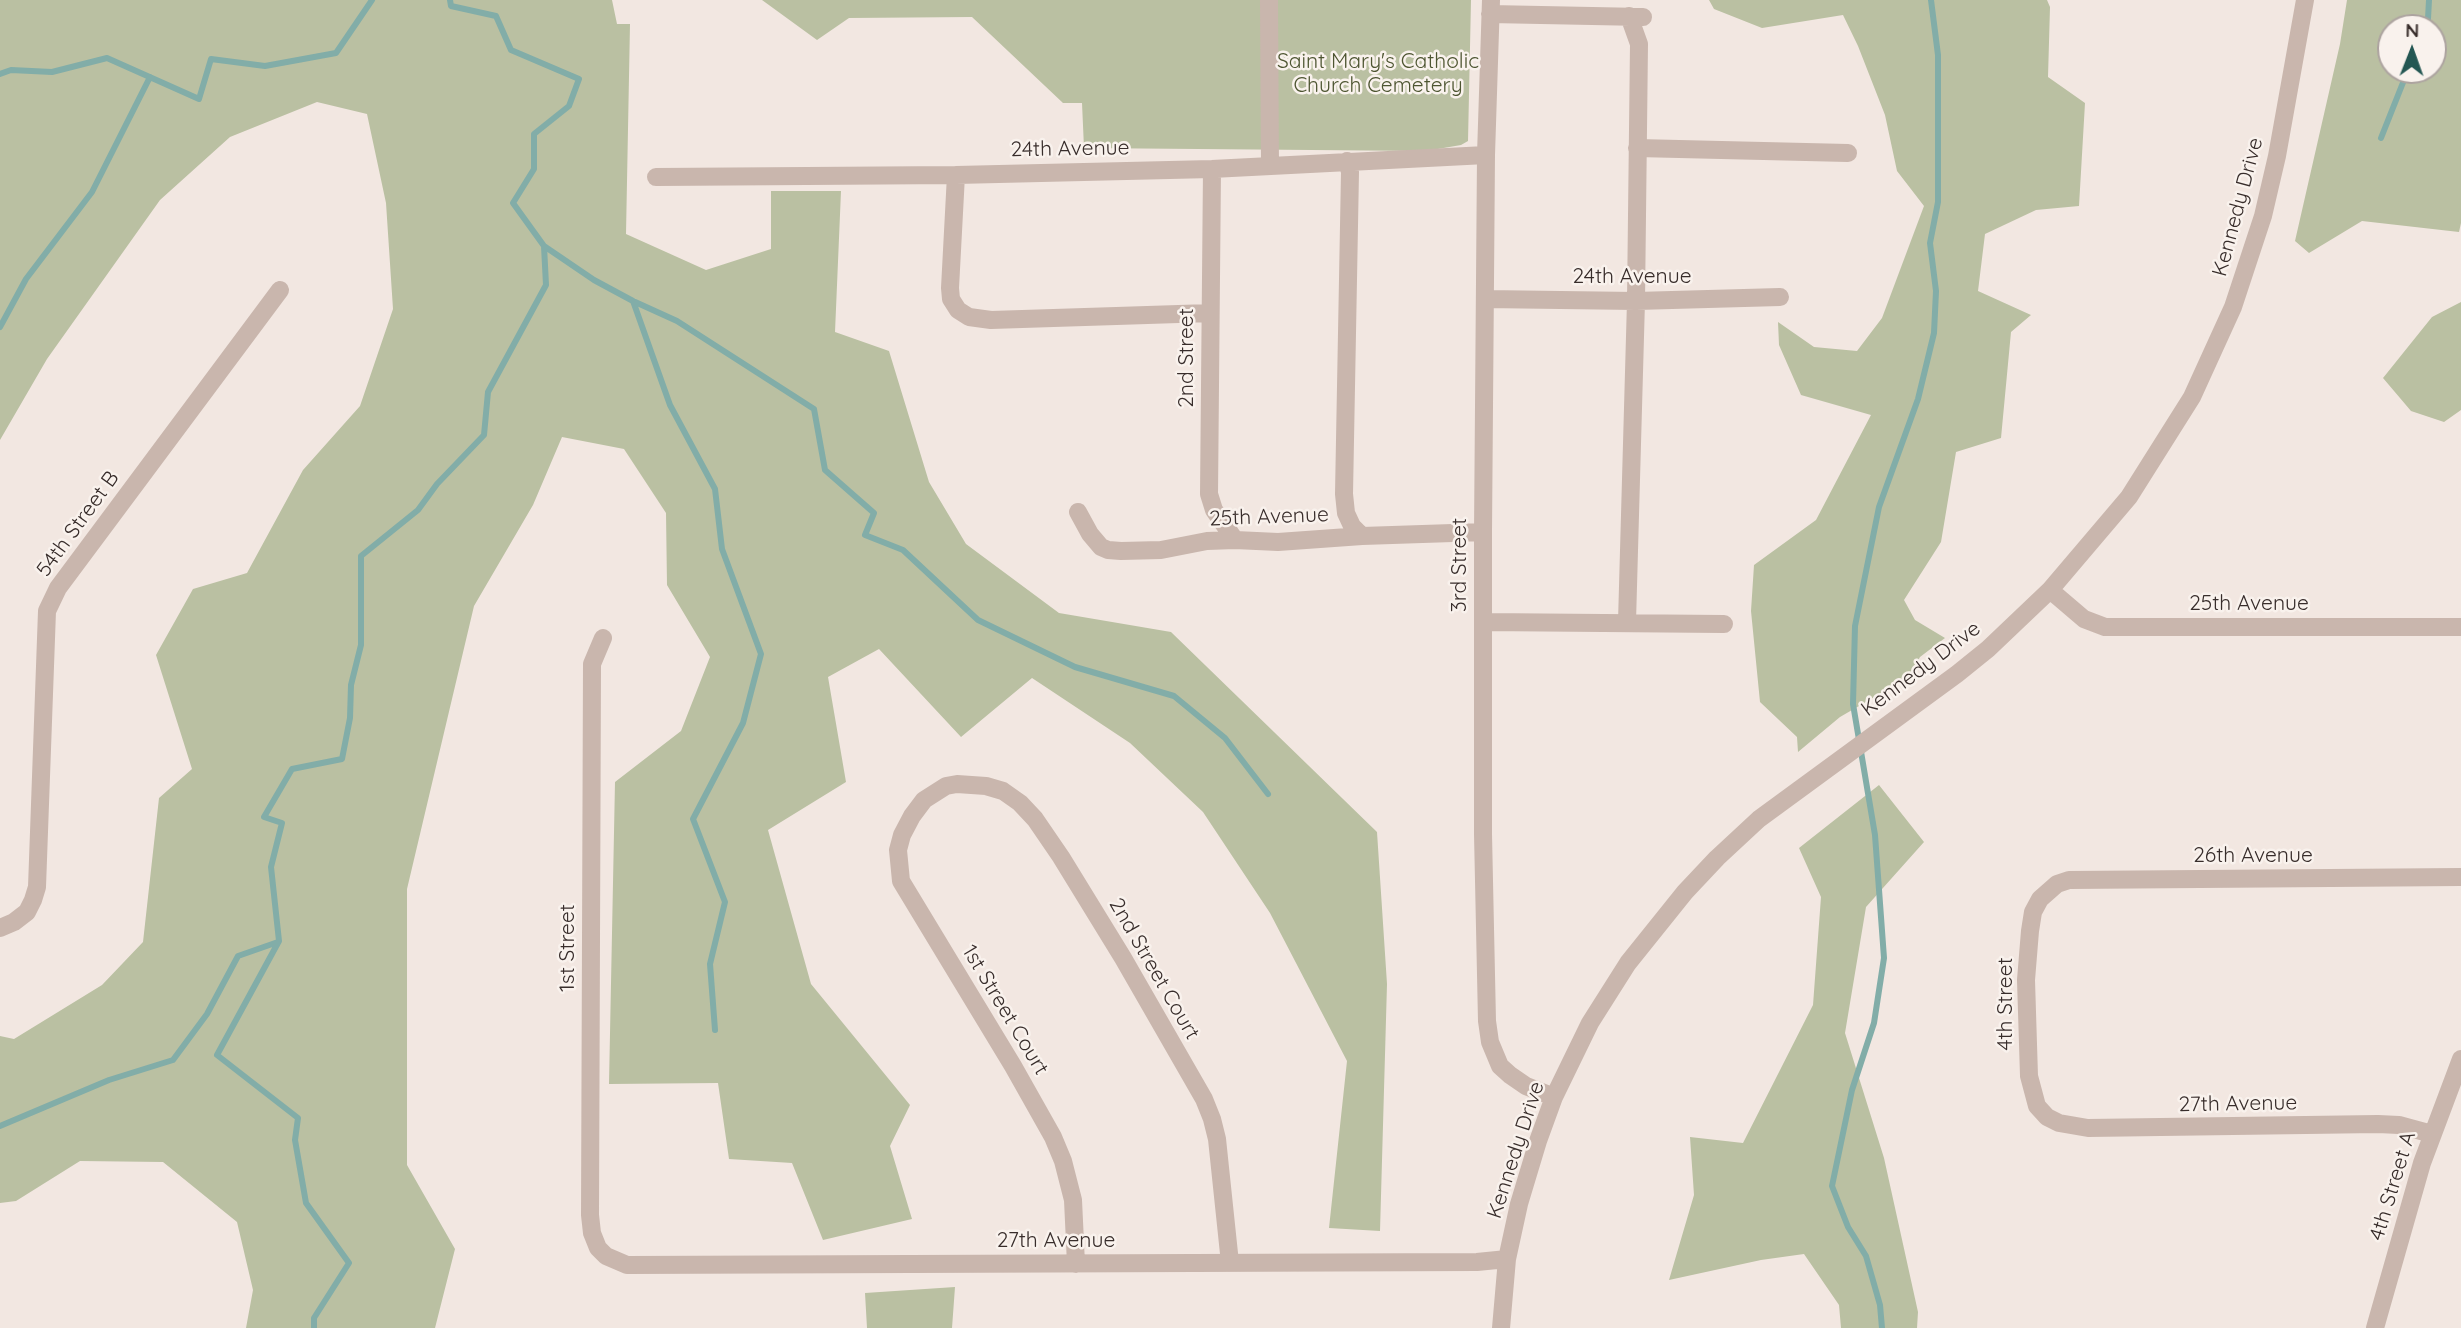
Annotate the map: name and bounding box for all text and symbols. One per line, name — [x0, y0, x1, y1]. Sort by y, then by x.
north arrow — [2377, 14, 2447, 84]
text: N — [2405, 18, 2420, 42]
park label: Saint Mary's Catholic Church Cemetery — [1277, 49, 1479, 99]
street label: 24th Avenue — [1010, 135, 1130, 163]
street label: Kennedy Drive — [2207, 135, 2269, 279]
street label: 24th Avenue — [1573, 264, 1691, 290]
street label: 2nd Street — [1174, 308, 1200, 408]
street label: 54th Street B — [31, 466, 125, 582]
street label: 25th Avenue — [1209, 502, 1329, 532]
street label: 3rd Street — [1447, 518, 1473, 612]
street label: 25th Avenue — [2189, 591, 2309, 617]
street label: Kennedy Drive — [1856, 616, 1986, 722]
street label: 26th Avenue — [2193, 843, 2313, 869]
street label: 2nd Street Court — [1103, 894, 1205, 1044]
street label: 1st Street — [555, 904, 581, 992]
street label: 1st Street Court — [956, 940, 1054, 1080]
street label: 4th Street — [1993, 957, 2019, 1051]
street label: Kennedy Drive — [1482, 1078, 1550, 1222]
street label: 27th Avenue — [2178, 1090, 2298, 1118]
street label: 4th Street A — [2364, 1128, 2422, 1244]
street label: 27th Avenue — [997, 1228, 1115, 1254]

